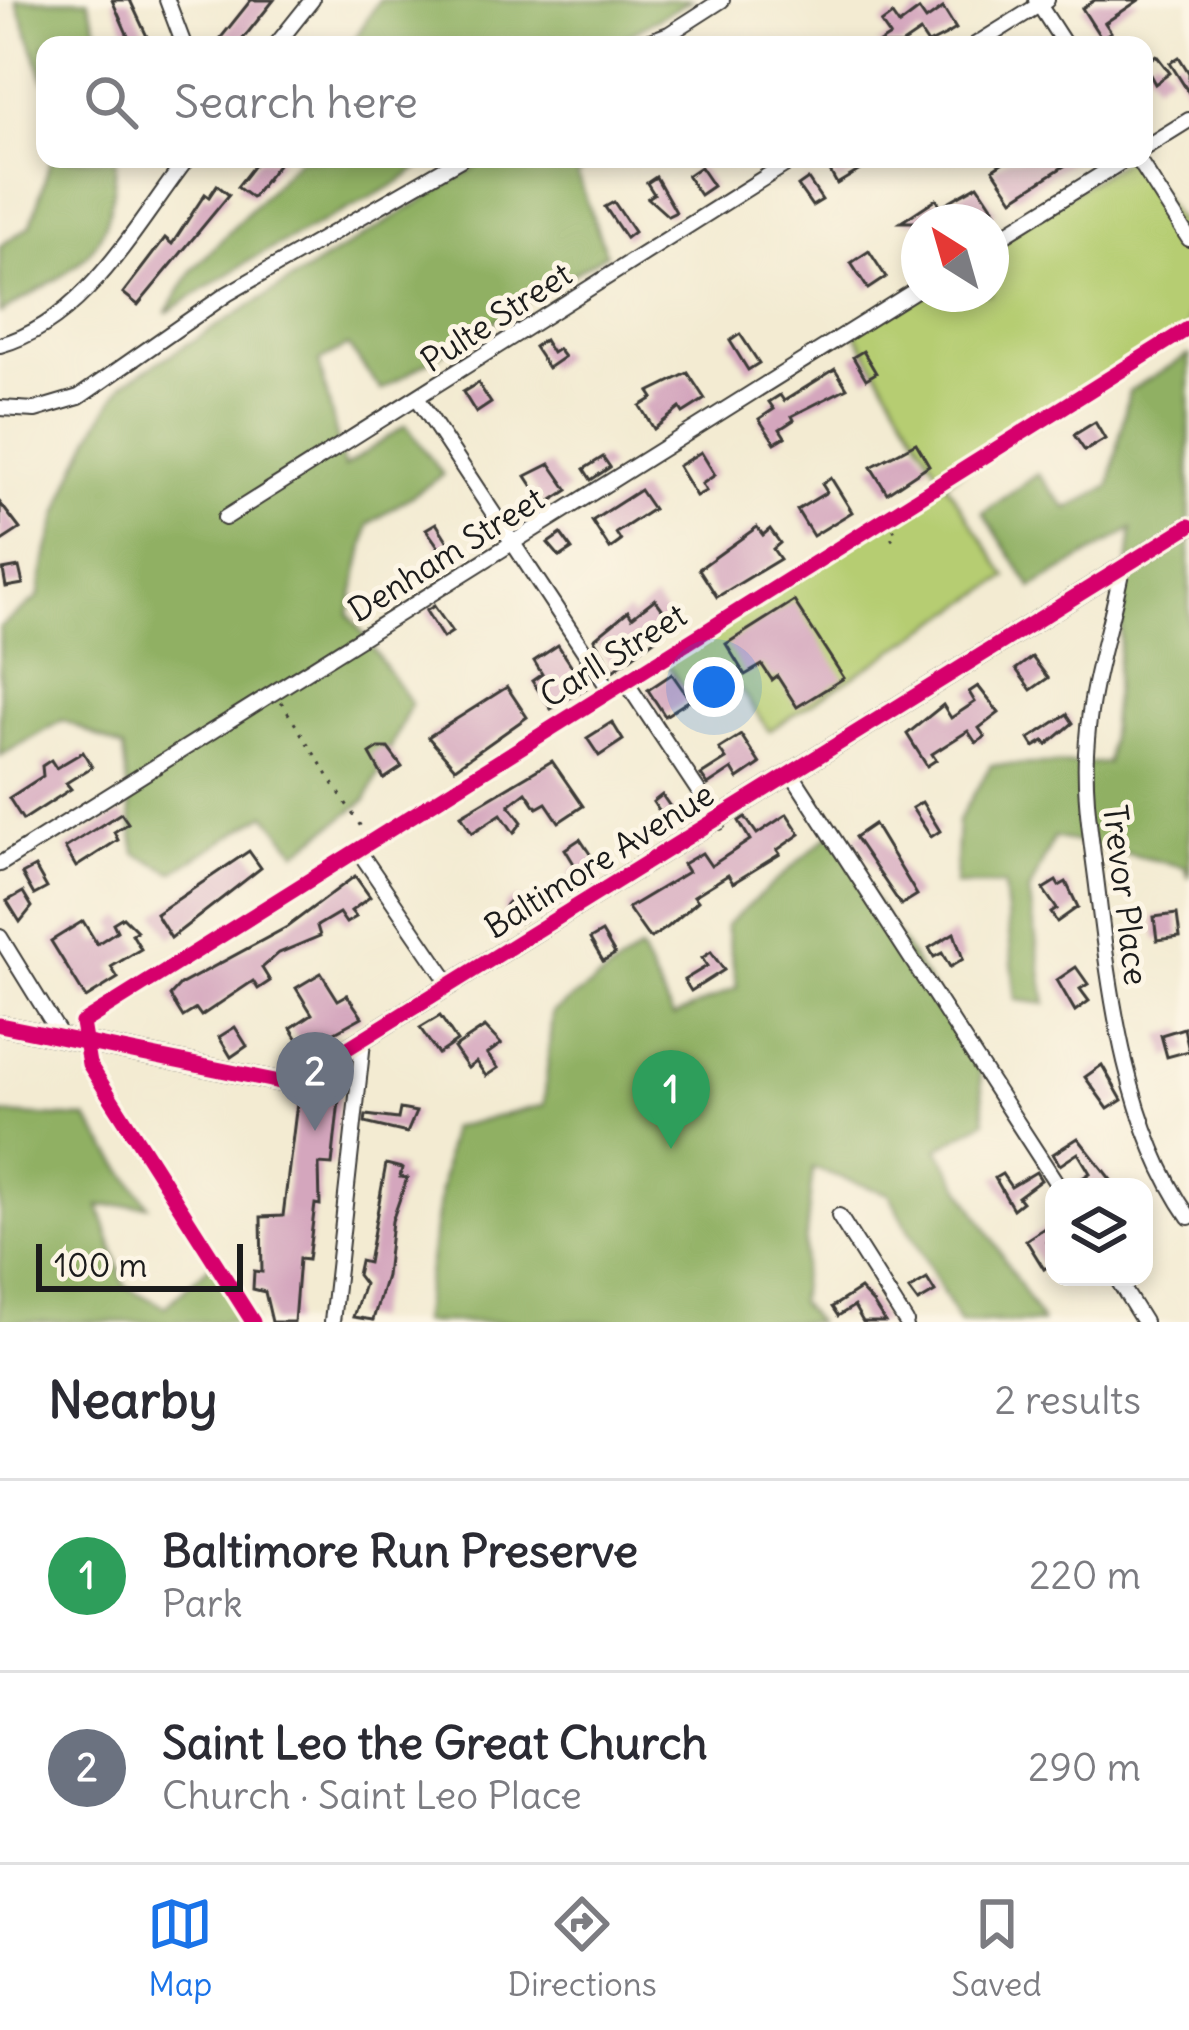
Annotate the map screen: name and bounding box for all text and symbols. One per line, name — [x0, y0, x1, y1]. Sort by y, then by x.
search box — [36, 36, 1153, 168]
icon: search — [78, 69, 144, 135]
text: Search here — [174, 74, 418, 130]
north arrow — [901, 204, 1009, 312]
street label: Pulte Street — [413, 253, 579, 381]
street label: Denham Street — [340, 477, 552, 631]
street label: Carll Street — [532, 594, 694, 716]
your location — [684, 657, 744, 717]
street label: Baltimore Avenue — [477, 773, 721, 947]
street label: Trevor Place — [1094, 803, 1158, 987]
pin: 2 — [276, 1032, 354, 1131]
pin: 1 — [632, 1050, 710, 1149]
map controls — [1045, 1178, 1153, 1286]
button: layers — [1045, 1178, 1153, 1286]
scale bar — [36, 1238, 243, 1291]
text: 100 m — [54, 1244, 147, 1286]
text: Nearby — [48, 1368, 217, 1432]
text: 2 results — [994, 1376, 1141, 1425]
text: Baltimore Run Preserve — [162, 1523, 638, 1579]
text: 1 — [79, 1551, 95, 1600]
text: 220 m — [1029, 1551, 1141, 1600]
text: Park — [162, 1579, 243, 1628]
text: Saint Leo the Great Church — [162, 1715, 708, 1771]
text: 2 — [76, 1743, 98, 1792]
text: 290 m — [1028, 1743, 1141, 1792]
text: Church · Saint Leo Place — [162, 1771, 582, 1820]
tab: Map — [147, 1891, 213, 2005]
tab: Directions — [508, 1891, 657, 2005]
tab: Saved — [951, 1891, 1042, 2005]

